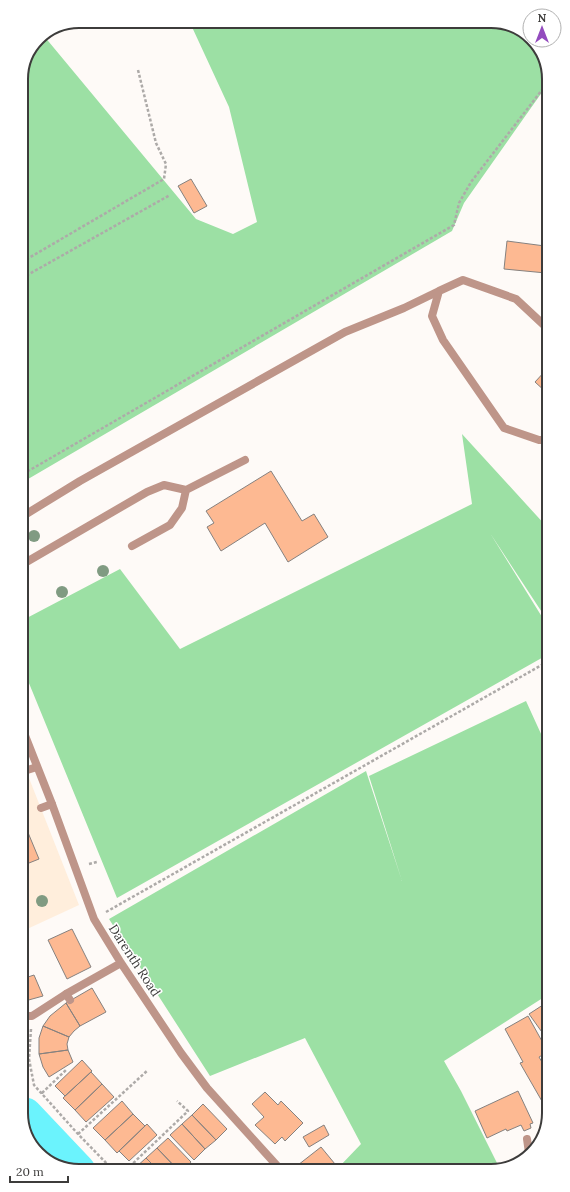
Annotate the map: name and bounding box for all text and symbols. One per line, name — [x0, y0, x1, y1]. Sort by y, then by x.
north arrow — [522, 8, 562, 48]
text: N — [538, 11, 547, 25]
street label: Darenth Road — [105, 921, 164, 1000]
scale bar — [10, 1158, 68, 1184]
text: 20 m — [16, 1164, 44, 1179]

